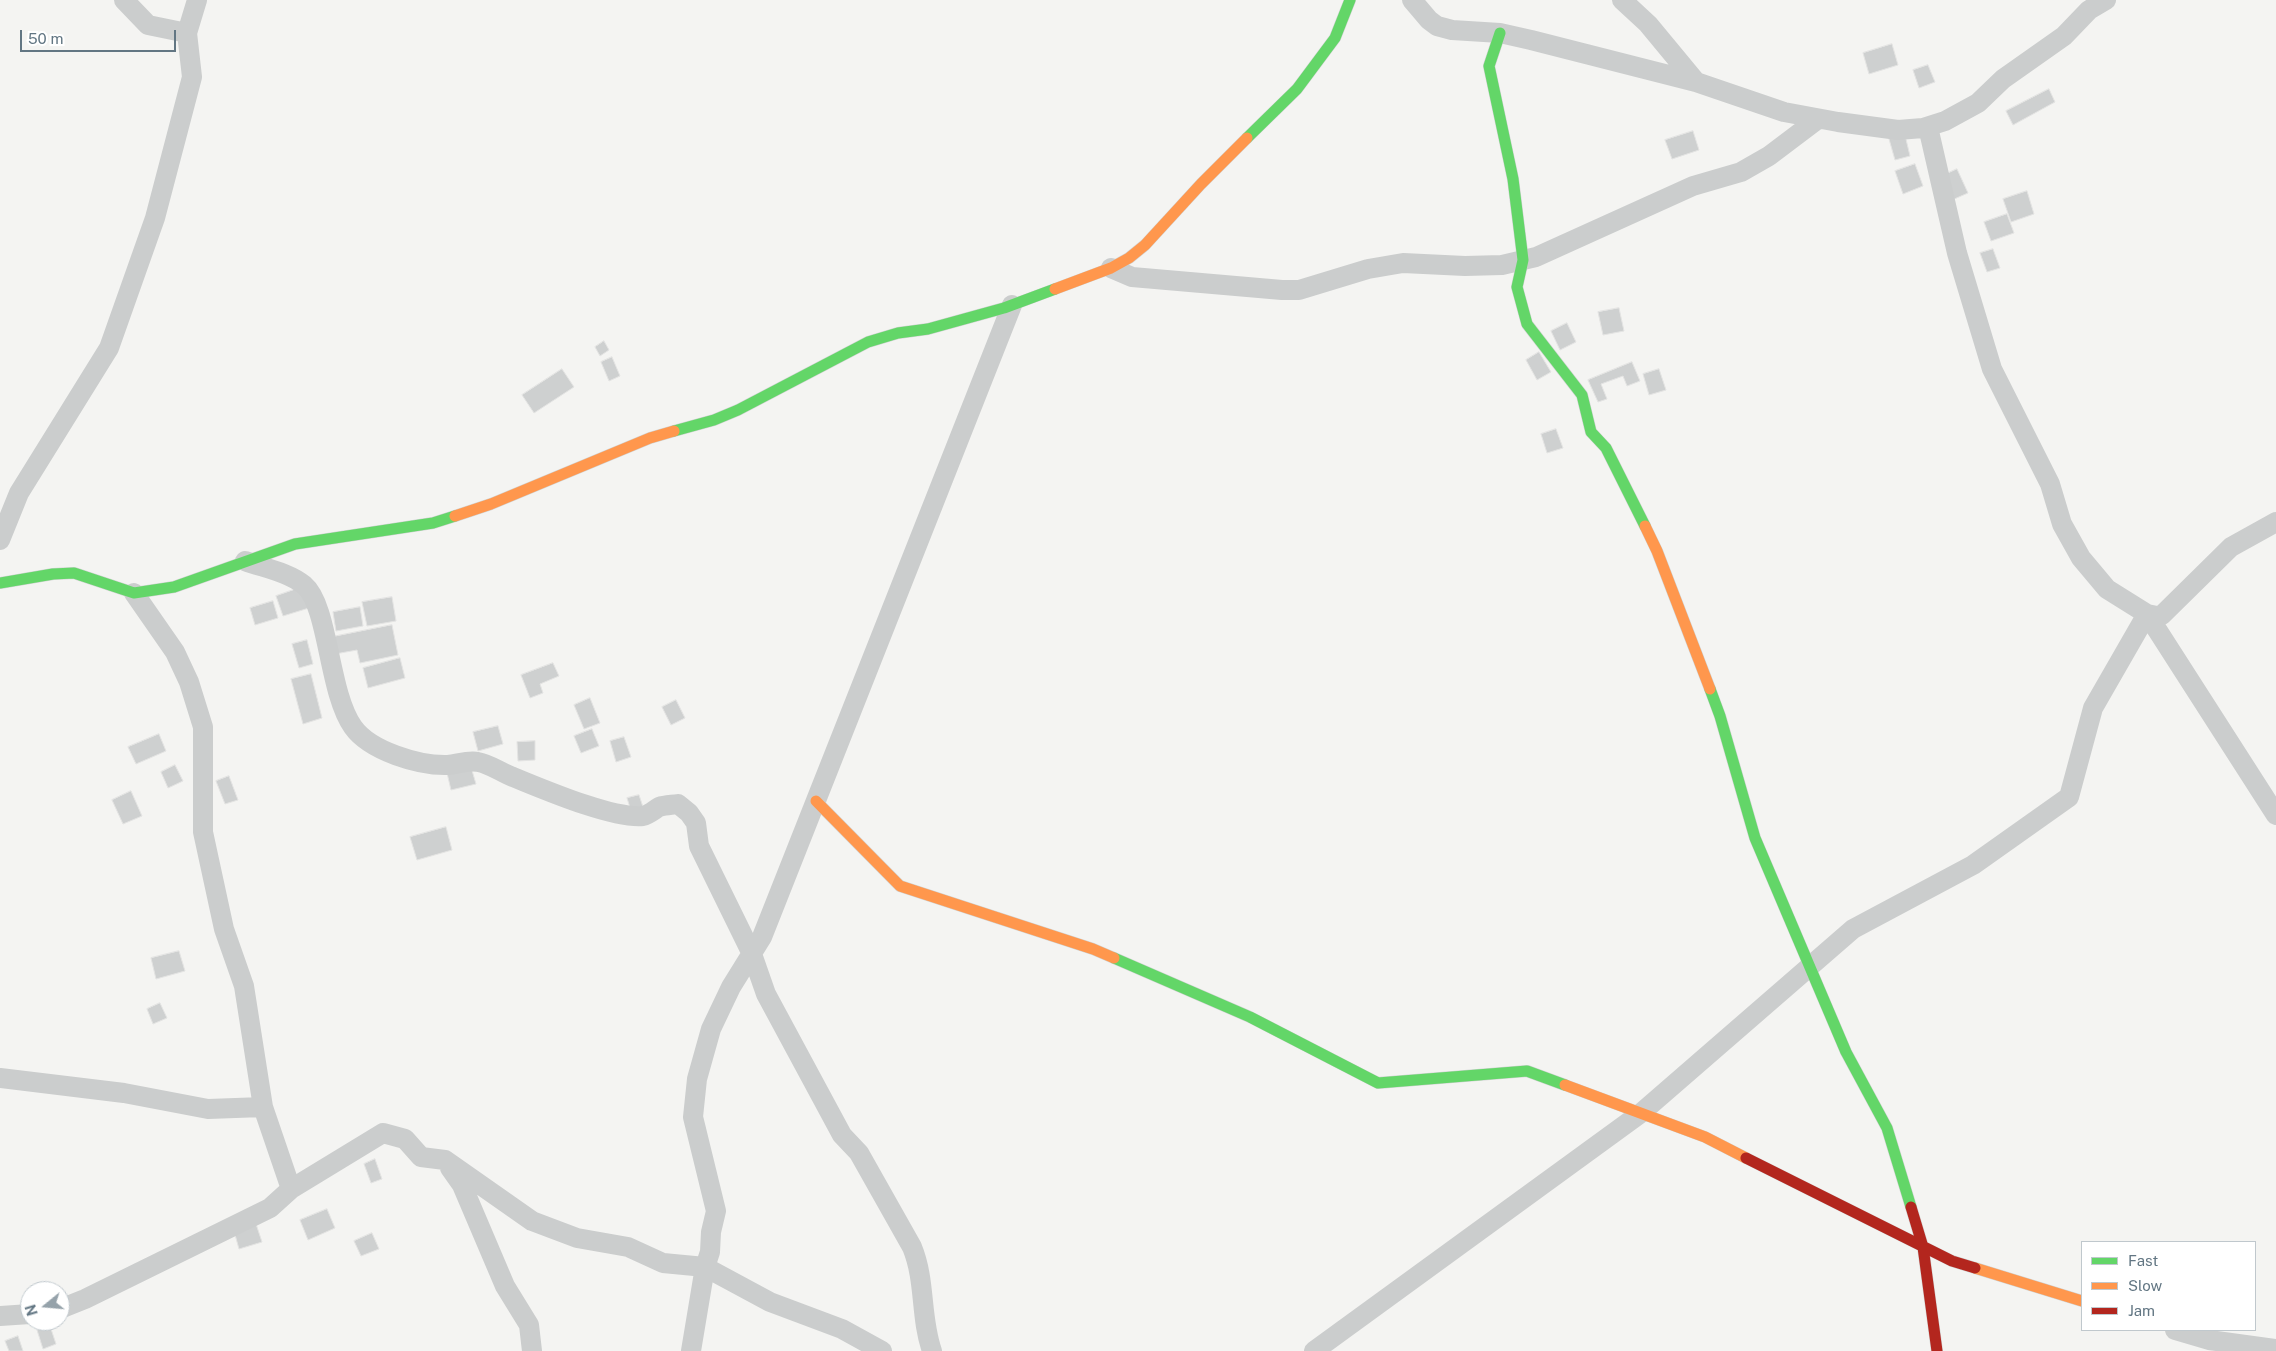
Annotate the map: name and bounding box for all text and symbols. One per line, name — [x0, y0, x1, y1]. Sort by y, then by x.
scale bar — [22, 20, 179, 52]
text: 50 m — [28, 30, 63, 47]
legend — [2081, 1241, 2256, 1331]
text: Fast — [2128, 1252, 2158, 1269]
text: Slow — [2128, 1277, 2162, 1294]
north arrow — [20, 1281, 70, 1331]
text: Jam — [2128, 1302, 2155, 1319]
text: N — [22, 1303, 41, 1318]

